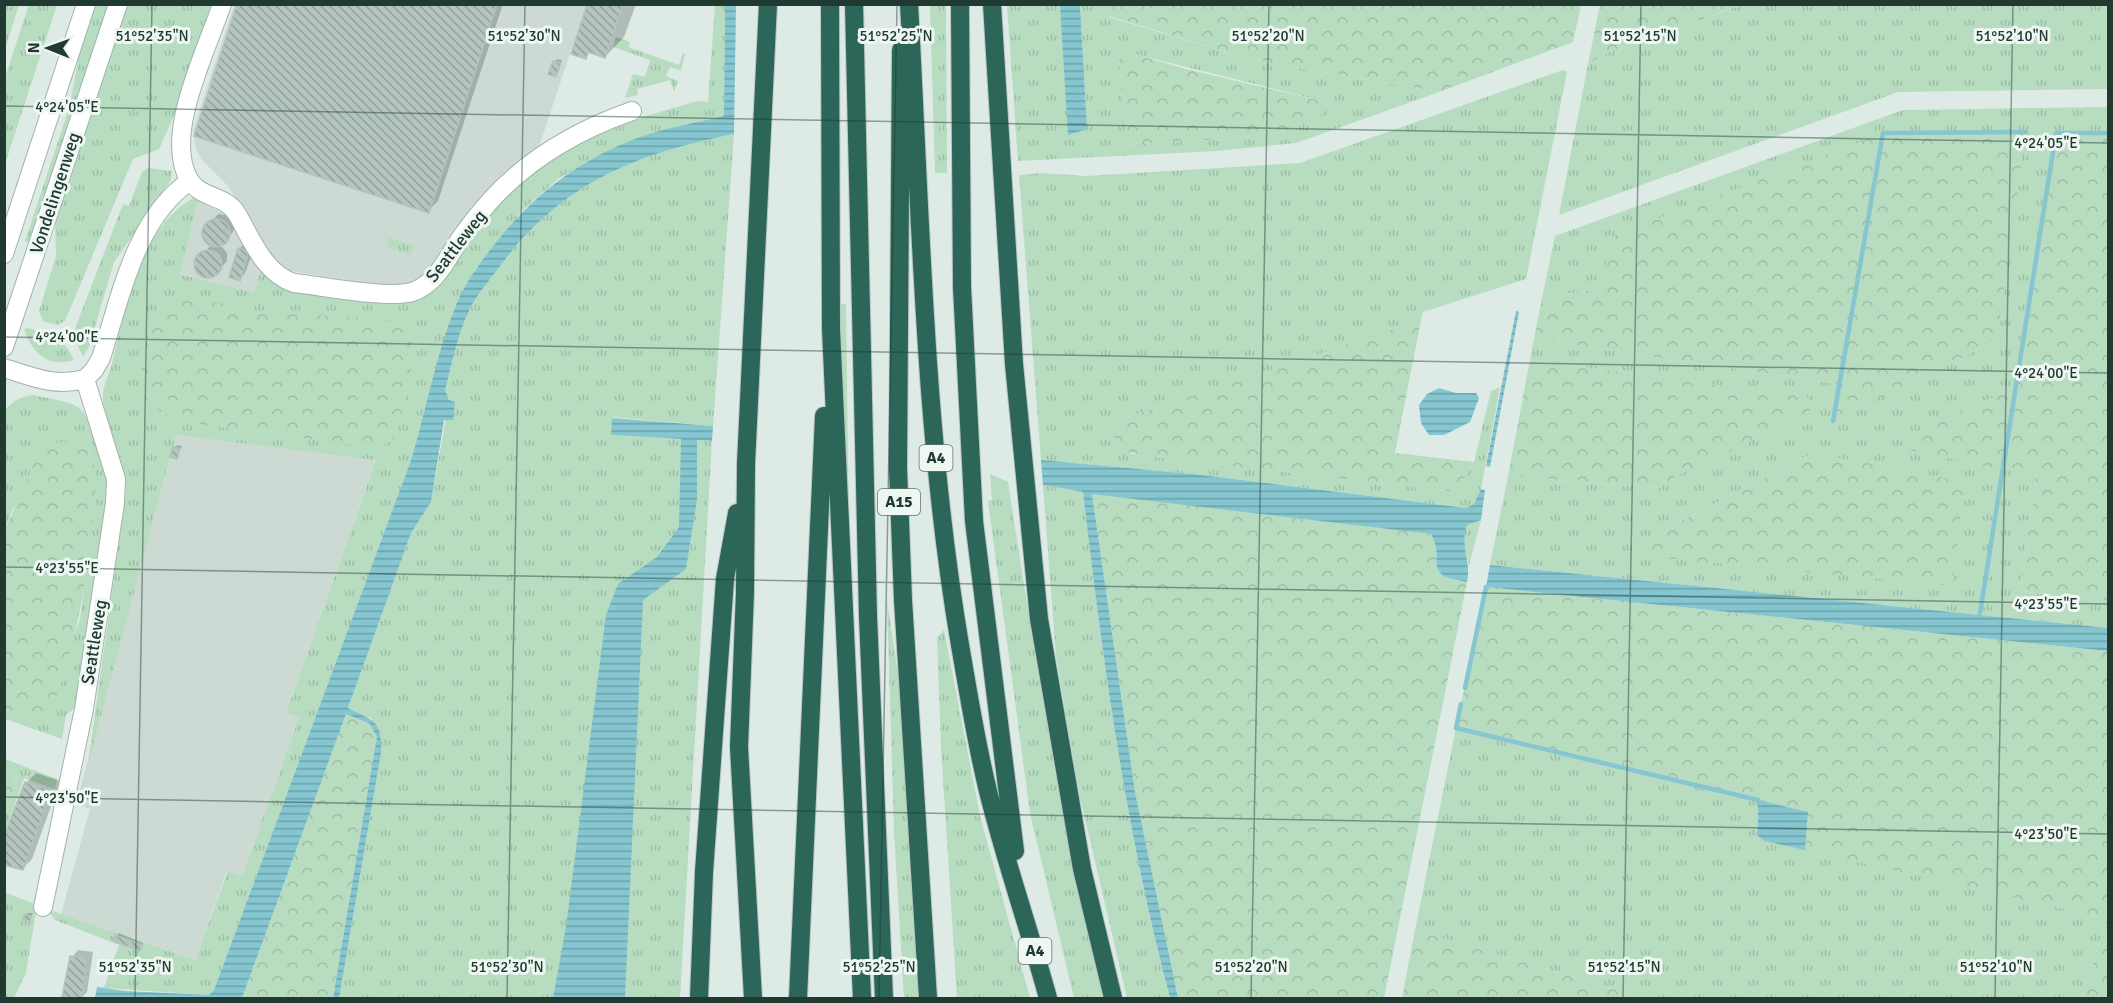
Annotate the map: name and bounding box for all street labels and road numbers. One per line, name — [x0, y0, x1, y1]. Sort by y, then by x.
street label: Vondelingenweg — [25, 129, 85, 257]
street label: Seattleweg — [421, 205, 491, 287]
road number: A4 — [920, 445, 952, 471]
road number: A15 — [878, 489, 920, 515]
street label: Seattleweg — [76, 598, 112, 686]
road number: A4 — [1018, 938, 1052, 964]

